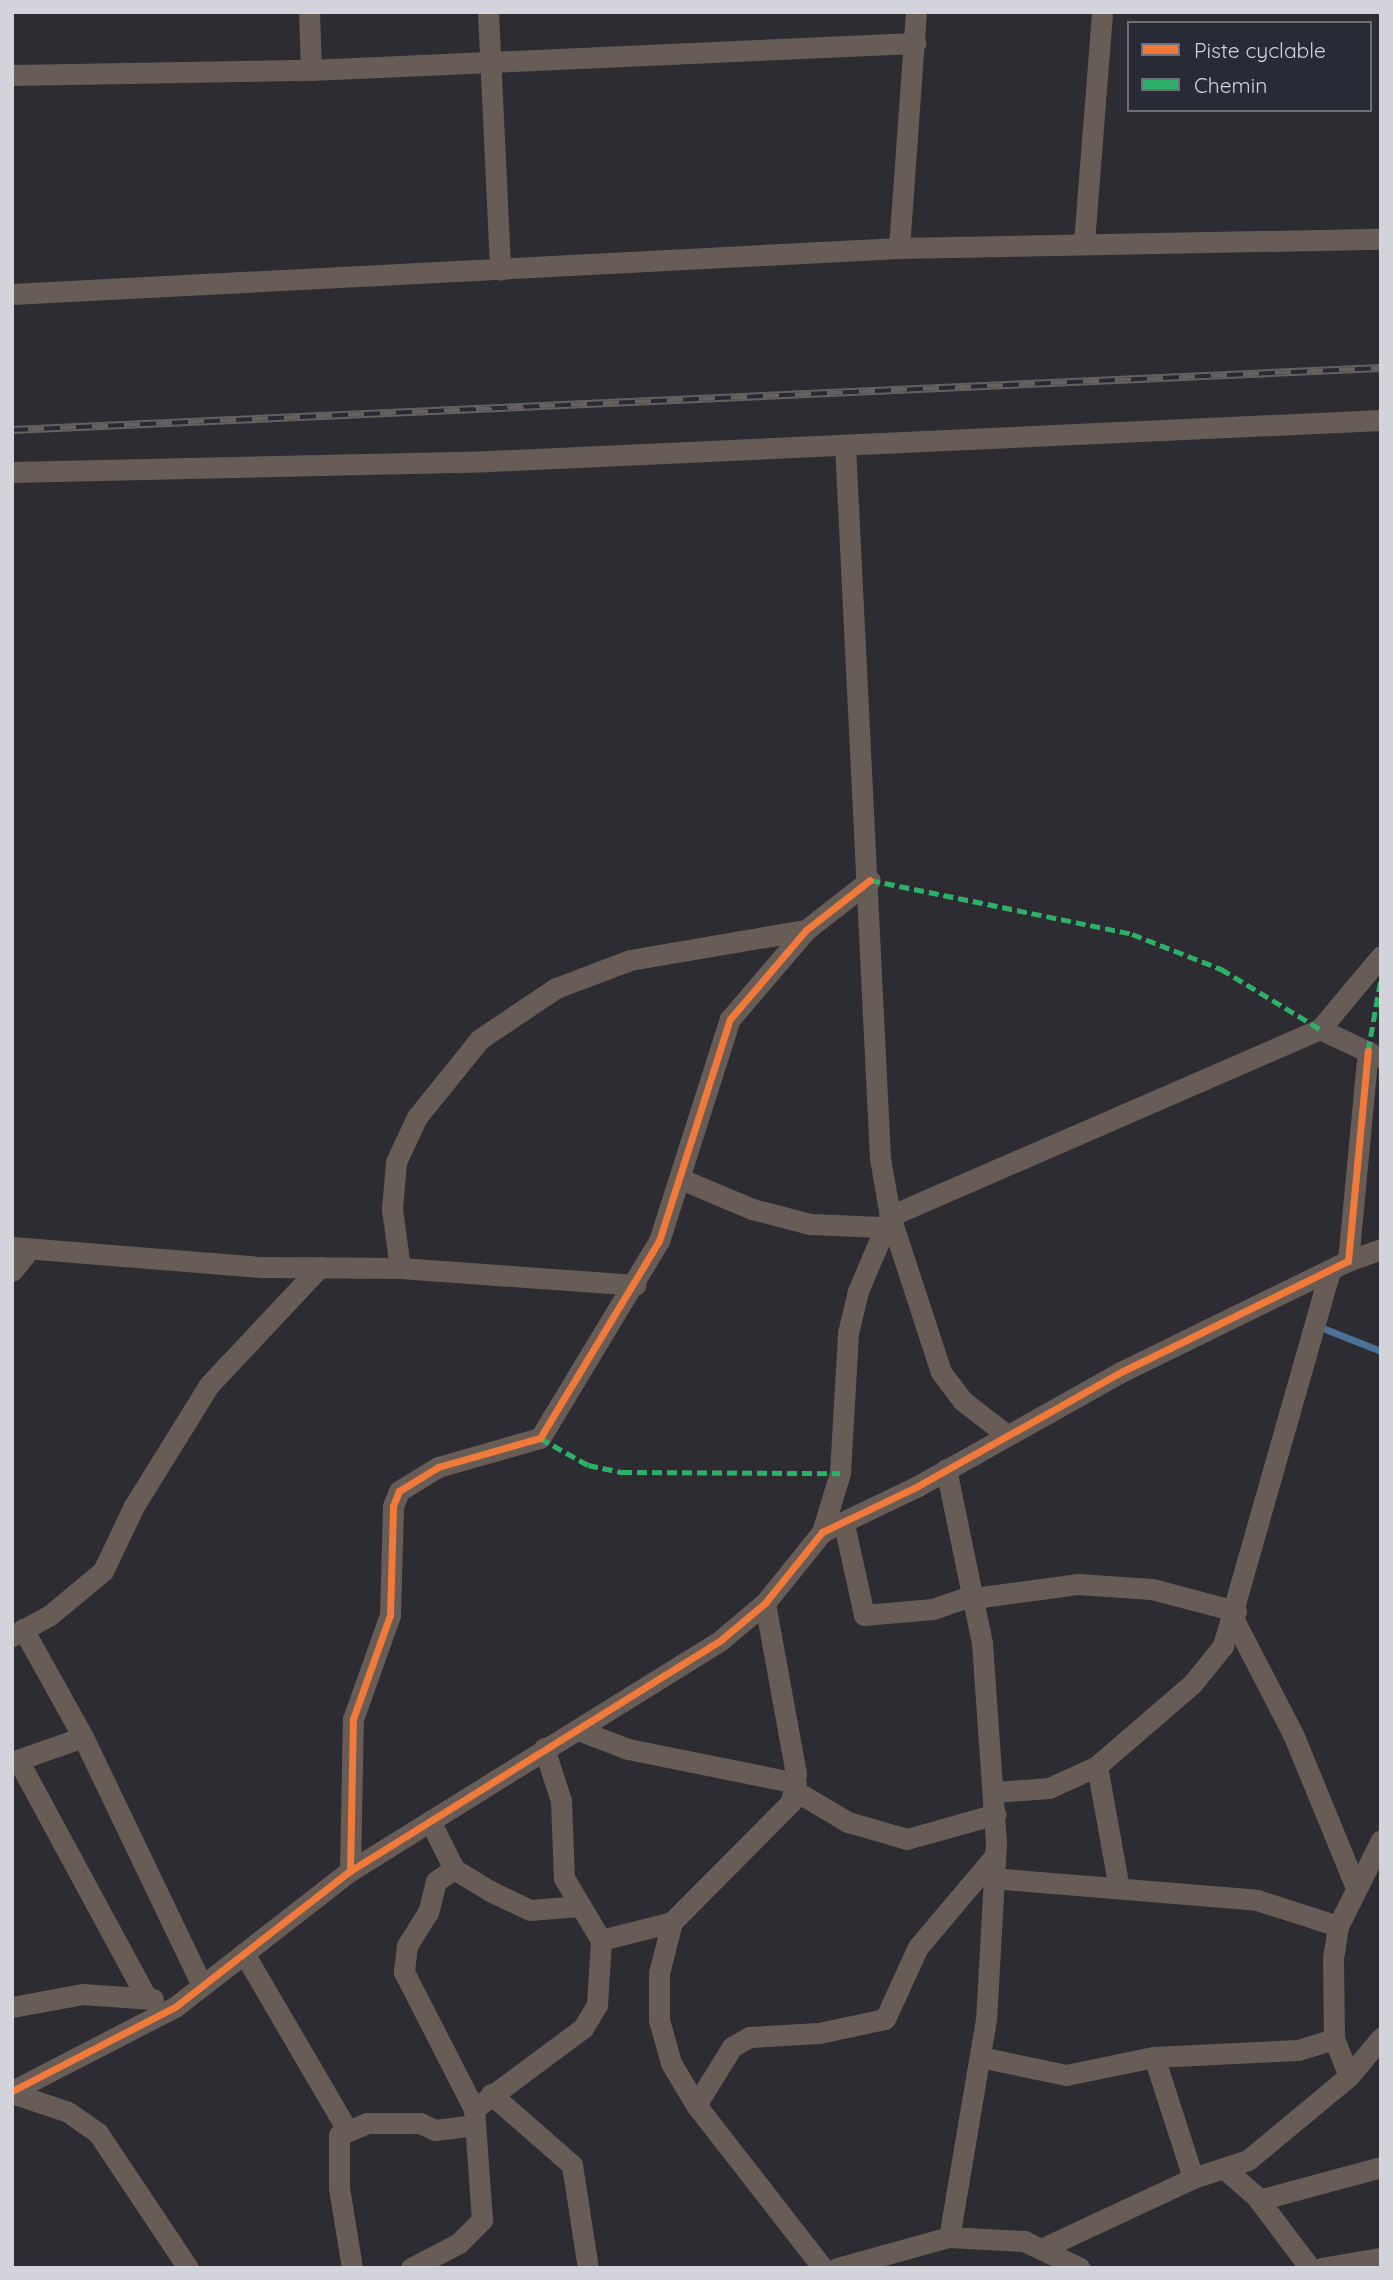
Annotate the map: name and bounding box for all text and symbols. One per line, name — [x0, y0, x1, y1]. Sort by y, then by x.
legend — [1127, 21, 1372, 112]
text: Piste cyclable — [1194, 37, 1326, 63]
text: Chemin — [1194, 72, 1267, 98]

